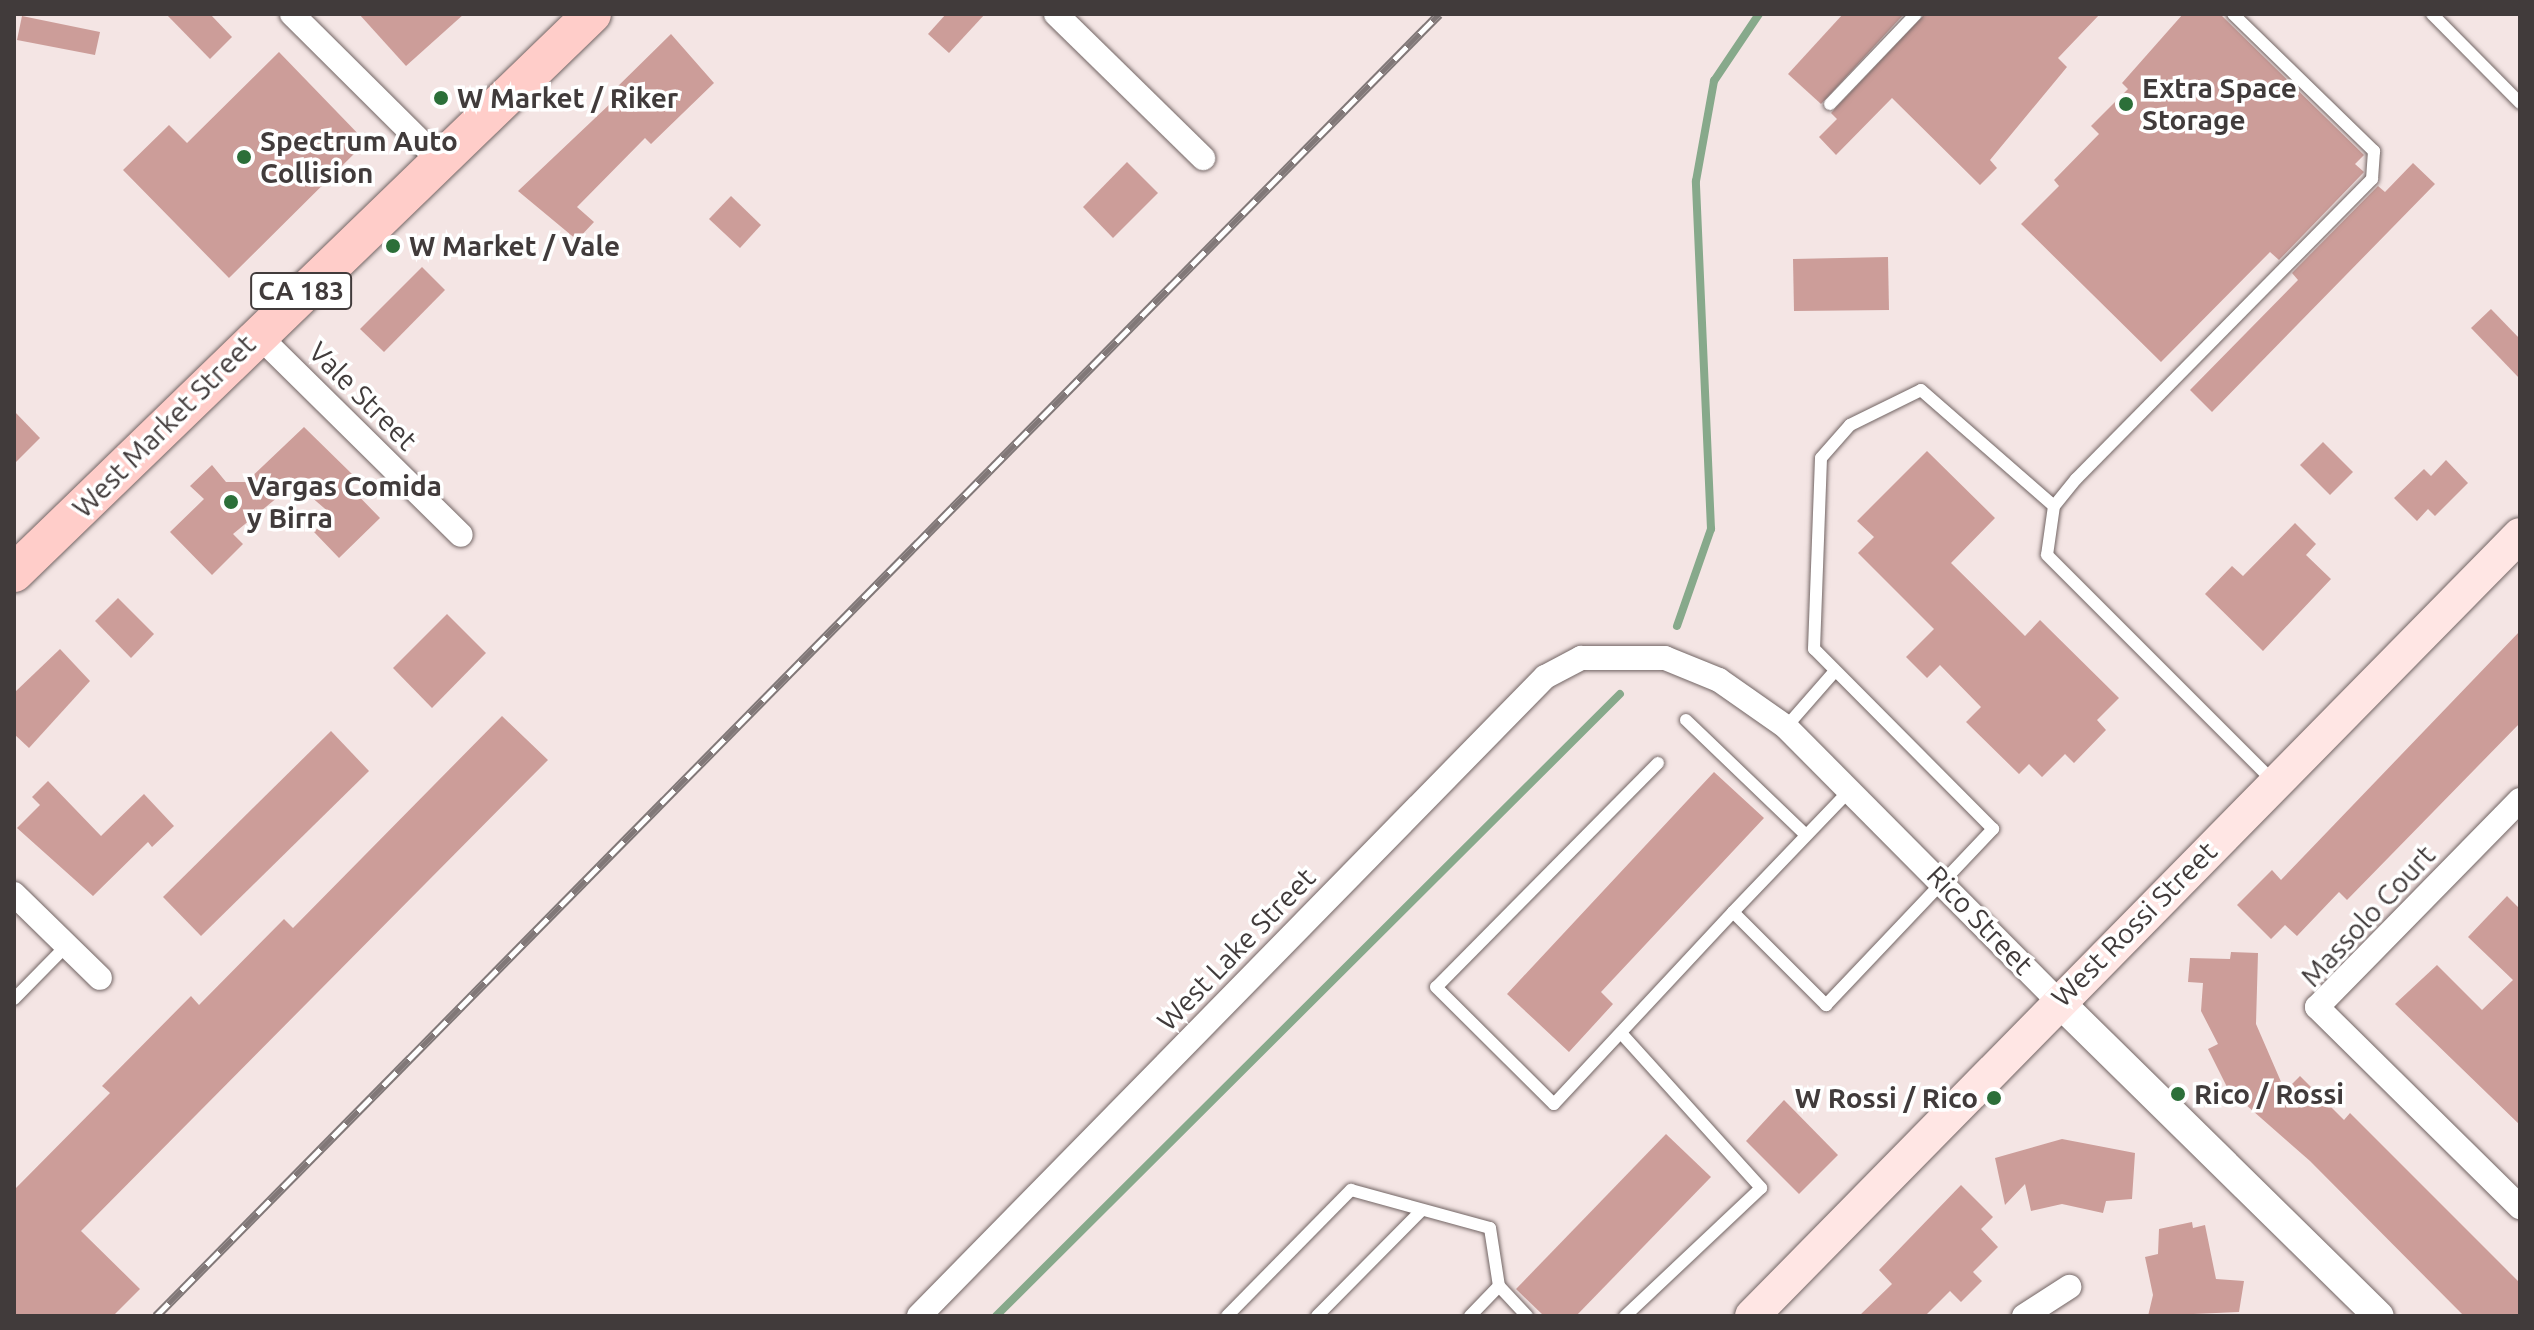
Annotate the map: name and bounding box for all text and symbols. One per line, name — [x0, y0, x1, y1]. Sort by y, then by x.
place label: Extra Space Storage — [2142, 71, 2297, 137]
place label: W Market / Riker — [457, 81, 678, 115]
marker: W Market / Riker — [432, 89, 450, 107]
marker: Extra Space Storage — [2117, 95, 2135, 113]
place label: Spectrum Auto Collision — [260, 124, 458, 190]
marker: Spectrum Auto Collision — [235, 148, 253, 166]
place label: W Market / Vale — [409, 229, 620, 263]
marker: W Market / Vale — [384, 237, 402, 255]
road number: CA 183 — [249, 269, 353, 313]
street label: West Market Street — [66, 328, 262, 524]
street label: Vale Street — [302, 335, 424, 457]
place label: Vargas Comida y Birra — [247, 469, 442, 535]
marker: Vargas Comida y Birra — [222, 493, 240, 511]
street label: West Rossi Street — [2044, 834, 2224, 1014]
street label: Massolo Court — [2294, 838, 2442, 994]
street label: Rico Street — [1920, 859, 2040, 981]
street label: West Lake Street — [1150, 861, 1322, 1037]
place label: Rico / Rossi — [2194, 1077, 2344, 1111]
place label: W Rossi / Rico — [1795, 1081, 1978, 1115]
marker: Rico / Rossi — [2169, 1085, 2187, 1103]
marker: W Rossi / Rico — [1985, 1089, 2003, 1107]

